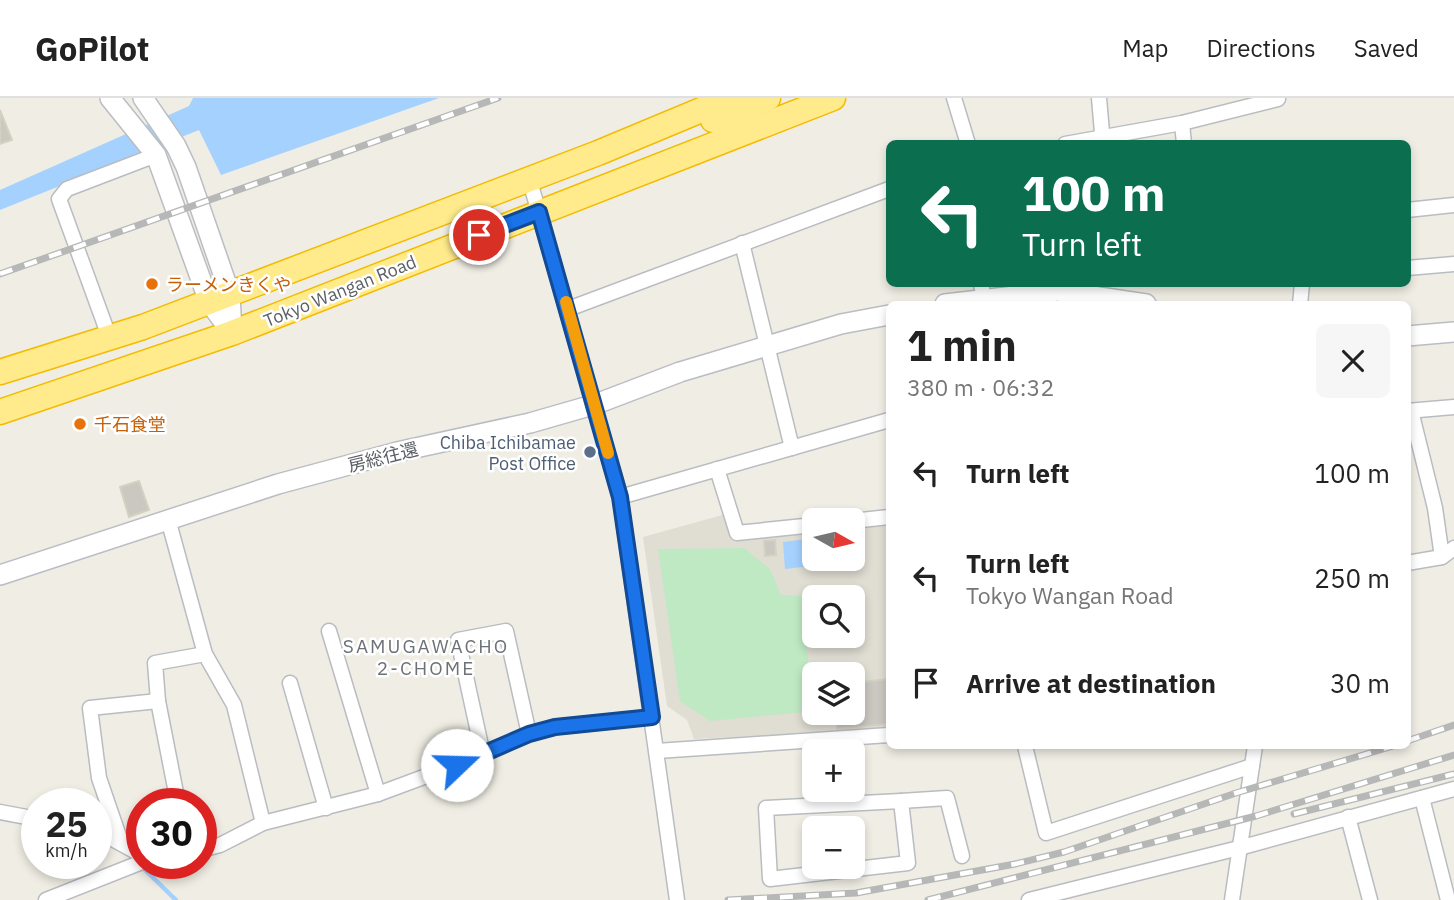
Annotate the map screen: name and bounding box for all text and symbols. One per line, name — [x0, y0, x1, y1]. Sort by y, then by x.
text: GoPilot — [35, 27, 149, 70]
text: Map — [1122, 32, 1168, 64]
text: Directions — [1206, 32, 1316, 64]
text: Saved — [1354, 32, 1419, 64]
text: 100 m — [1022, 161, 1166, 224]
icon: left — [907, 168, 998, 259]
pin — [449, 205, 509, 265]
icon: arrive — [460, 216, 498, 254]
text: Turn left — [1022, 223, 1142, 265]
street label: Tokyo Wangan Road — [260, 250, 420, 332]
place label: ラーメンきくや — [166, 273, 291, 296]
marker: ラーメンきくや — [144, 276, 160, 292]
text: 1 min — [907, 318, 1017, 373]
button: close — [1316, 324, 1390, 398]
text: 380 m · 06:32 — [907, 372, 1054, 402]
place label: 千石食堂 — [94, 413, 166, 436]
marker: 千石食堂 — [72, 416, 88, 432]
place label: Chiba Ichibamae Post Office — [440, 431, 576, 475]
street label: 房総往還 — [345, 437, 421, 477]
marker: Chiba Ichibamae Post Office — [582, 444, 598, 460]
icon: left — [907, 454, 945, 492]
text: Turn left — [966, 456, 1069, 490]
text: 100 m — [1314, 456, 1390, 490]
north arrow — [802, 508, 864, 570]
map controls — [802, 508, 865, 879]
text: Turn left — [966, 546, 1069, 580]
icon: left — [907, 559, 945, 597]
text: 250 m — [1314, 561, 1390, 595]
text: Tokyo Wangan Road — [966, 580, 1174, 610]
button: search — [802, 585, 865, 648]
district label: SAMUGAWACHO 2-CHOME — [343, 634, 509, 680]
button: layers — [802, 662, 865, 725]
icon: arrive — [907, 664, 945, 702]
text: Arrive at destination — [966, 666, 1216, 700]
text: 30 m — [1330, 666, 1390, 700]
position arrow — [420, 728, 494, 802]
button: + — [802, 739, 865, 802]
speed limit sign: 30 — [126, 788, 217, 879]
text: 25 — [45, 801, 88, 847]
button: − — [802, 816, 865, 879]
text: km/h — [45, 839, 88, 862]

